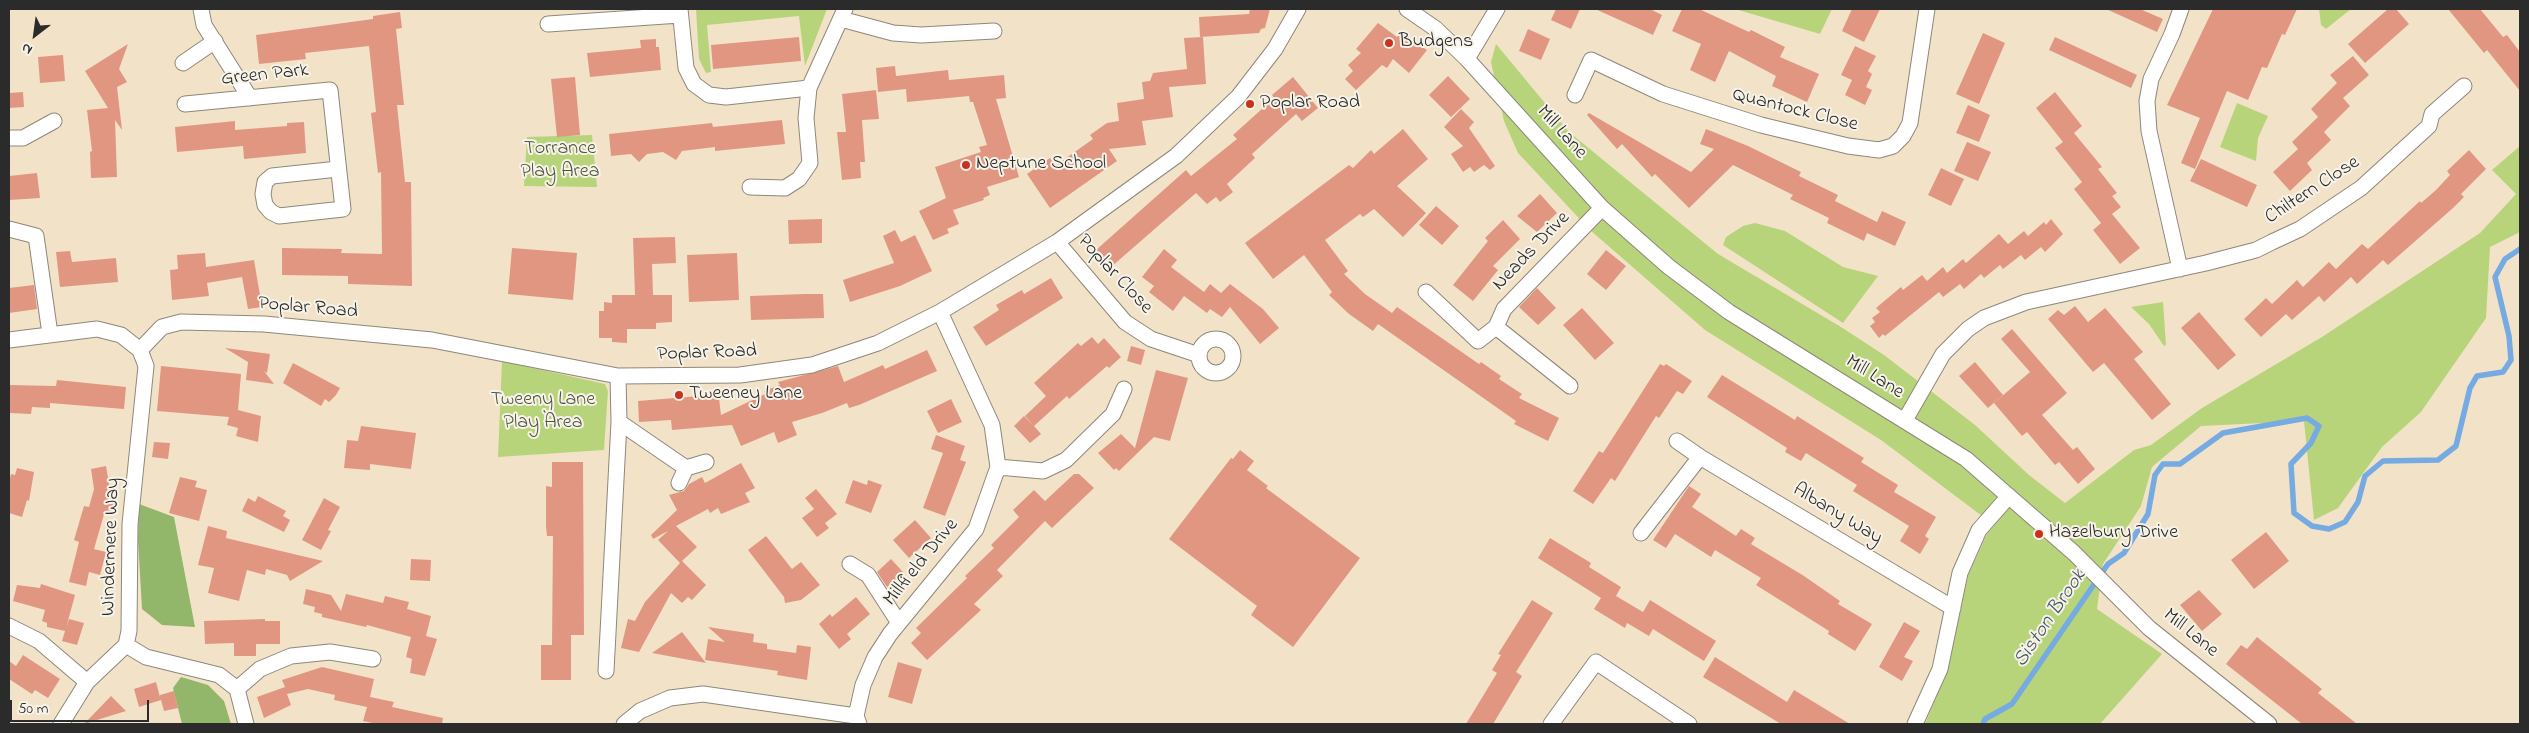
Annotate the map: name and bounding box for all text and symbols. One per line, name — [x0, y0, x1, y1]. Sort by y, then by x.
north arrow — [10, 10, 60, 60]
place label: Budgens — [1399, 31, 1473, 55]
text: N — [18, 37, 37, 60]
marker: Budgens — [1383, 37, 1395, 49]
street label: Green Park — [220, 59, 310, 93]
street label: Quantock Close — [1730, 84, 1860, 138]
place label: Poplar Road — [1260, 92, 1360, 116]
marker: Poplar Road — [1244, 98, 1256, 110]
street label: Mill Lane — [1531, 101, 1591, 165]
park label: Torrance Play Area — [521, 138, 599, 185]
street label: Chiltern Close — [2261, 152, 2365, 230]
place label: Neptune School — [976, 153, 1106, 177]
marker: Neptune School — [960, 159, 972, 171]
street label: Neads Drive — [1488, 207, 1576, 297]
street label: Poplar Close — [1071, 230, 1157, 320]
street label: Poplar Road — [257, 293, 359, 325]
street label: Poplar Road — [657, 340, 757, 368]
street label: Mill Lane — [1840, 351, 1908, 405]
place label: Tweeney Lane — [689, 383, 802, 407]
park label: Tweeny Lane Play Area — [491, 389, 595, 436]
marker: Tweeney Lane — [673, 389, 685, 401]
street label: Windermere Way — [98, 477, 126, 617]
street label: Albany Way — [1788, 479, 1886, 551]
street label: Millfield Drive — [879, 514, 965, 612]
place label: Hazelbury Drive — [2049, 522, 2178, 546]
marker: Hazelbury Drive — [2033, 528, 2045, 540]
water label: Siston Brook — [2009, 565, 2093, 673]
street label: Mill Lane — [2157, 604, 2223, 664]
scale bar — [12, 690, 151, 722]
text: 50 m — [18, 698, 48, 720]

